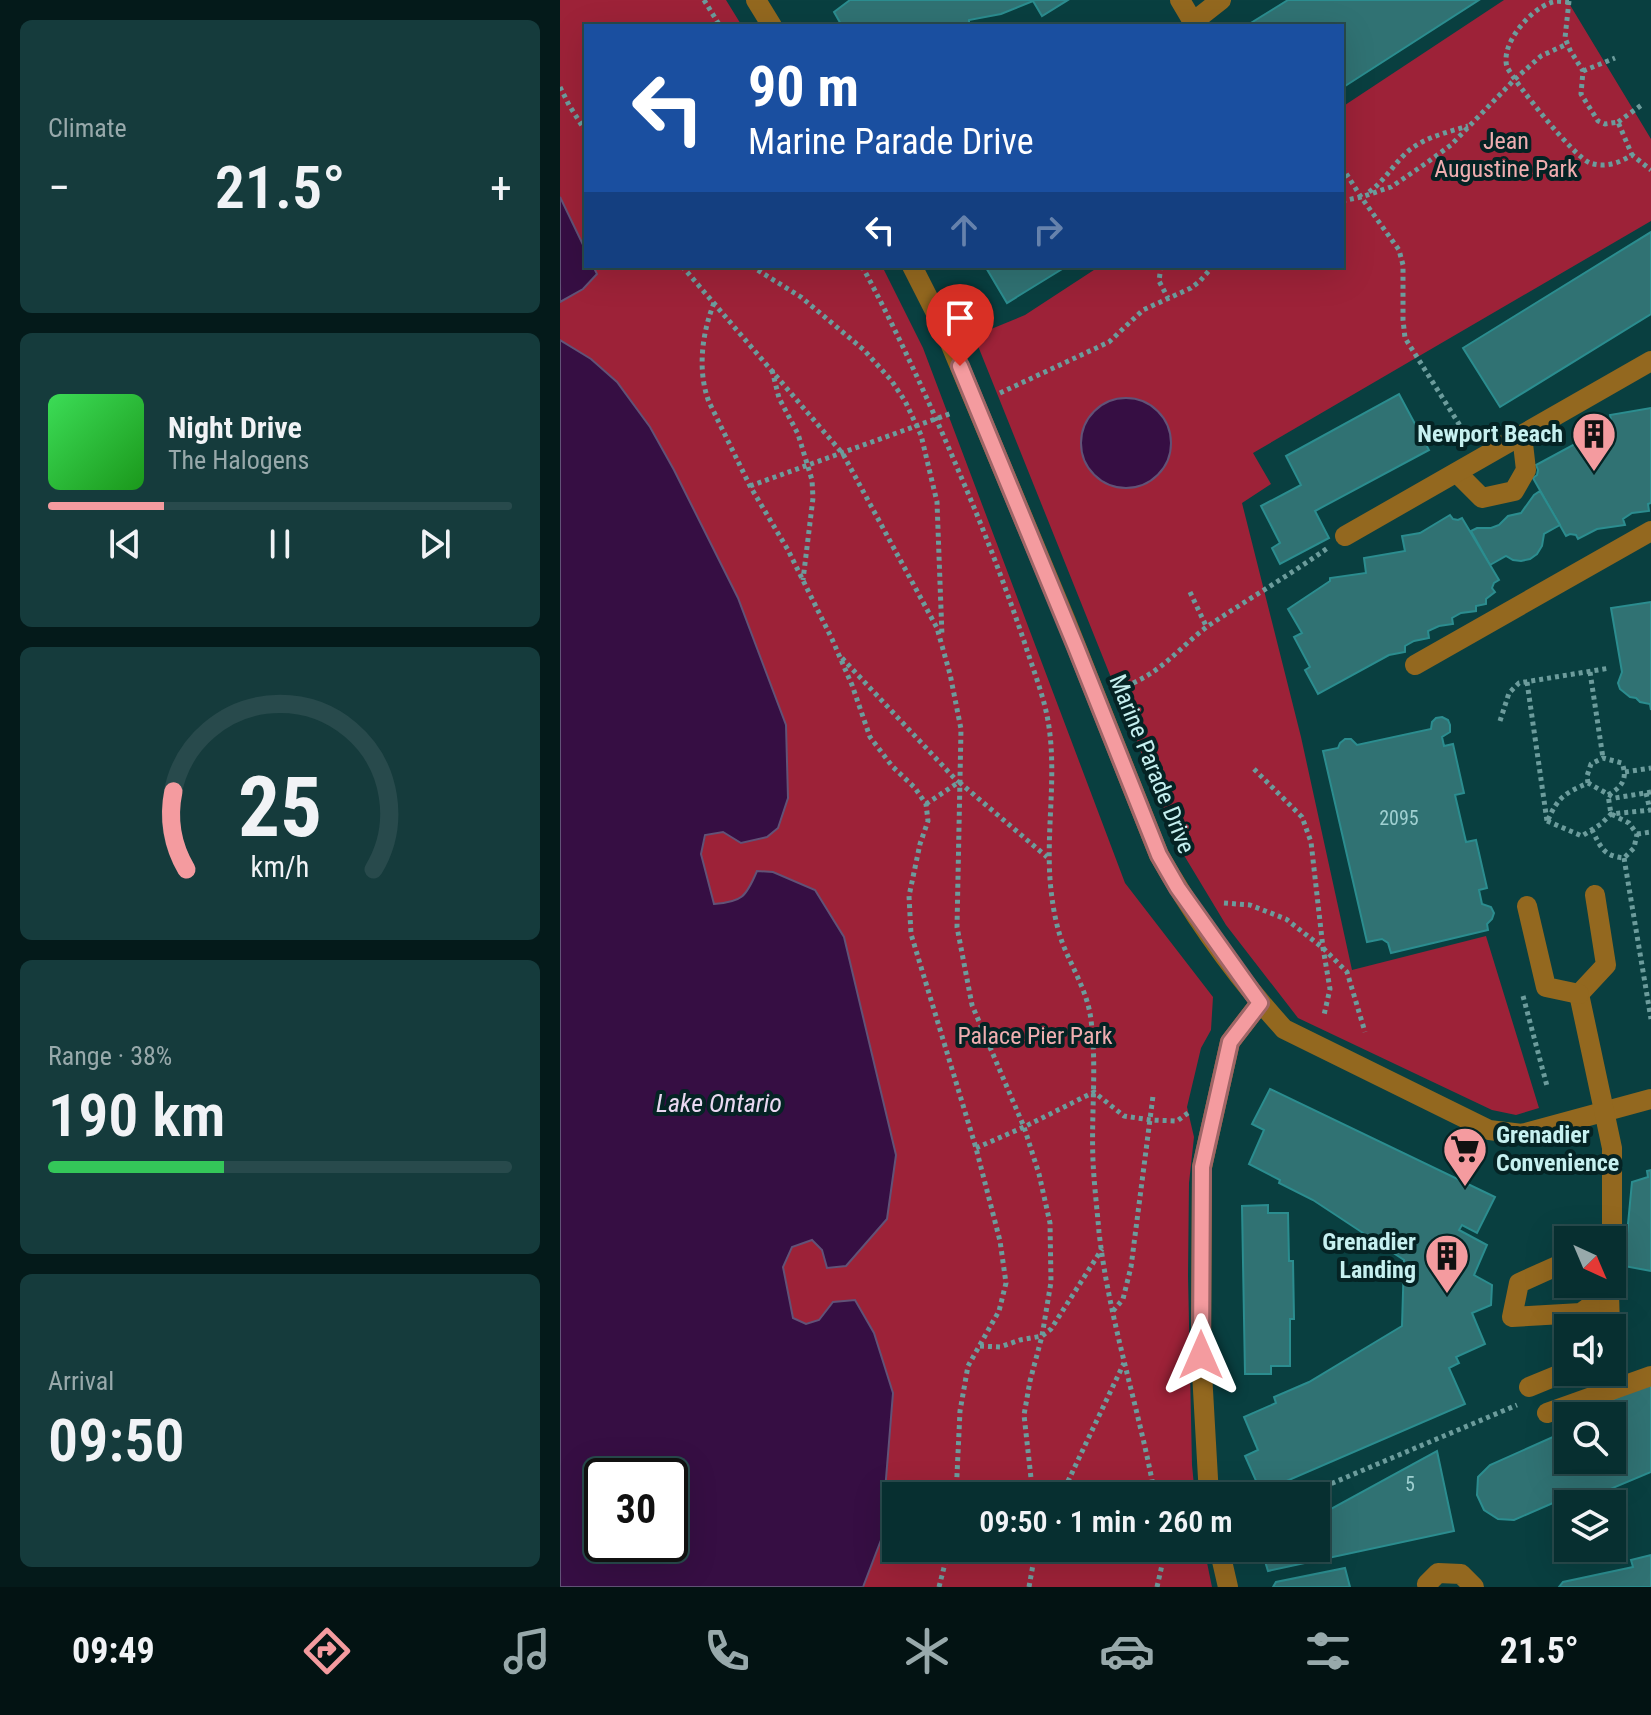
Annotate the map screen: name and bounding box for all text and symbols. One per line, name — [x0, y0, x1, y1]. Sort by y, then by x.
text: 90 m — [748, 54, 859, 120]
icon: left — [616, 56, 720, 160]
text: Climate — [48, 113, 127, 143]
text: Marine Parade Drive — [748, 121, 1034, 163]
park label: Jean Augustine Park — [1434, 127, 1578, 183]
text: 21.5° — [215, 152, 345, 223]
text: − — [48, 162, 70, 214]
text: + — [490, 162, 512, 214]
icon: left — [858, 208, 902, 252]
icon: ahead — [942, 208, 986, 252]
icon: right — [1026, 208, 1070, 252]
pin — [926, 284, 994, 366]
icon: arrive — [938, 296, 982, 340]
text: Night Drive — [168, 410, 302, 445]
building icon: Newport Beach — [1570, 410, 1618, 473]
place label: Newport Beach — [1417, 420, 1563, 448]
text: The Halogens — [168, 445, 309, 475]
icon: previous — [103, 522, 147, 566]
icon: pause — [258, 522, 302, 566]
icon: next — [413, 522, 457, 566]
street label: Marine Parade Drive — [1103, 670, 1201, 858]
text: 25 — [238, 758, 322, 855]
house number: 2095 — [1379, 806, 1419, 830]
text: km/h — [251, 850, 309, 884]
park label: Palace Pier Park — [957, 1022, 1113, 1050]
text: Range · 38% — [48, 1041, 172, 1071]
text: 190 km — [48, 1080, 225, 1151]
water label: Lake Ontario — [656, 1088, 782, 1118]
place label: Grenadier Convenience — [1496, 1121, 1619, 1177]
supermarket icon: Grenadier Convenience — [1441, 1125, 1489, 1188]
north arrow — [1554, 1226, 1626, 1298]
map controls — [1554, 1226, 1626, 1562]
place label: Grenadier Landing — [1322, 1228, 1416, 1284]
building icon: Grenadier Landing — [1423, 1232, 1471, 1295]
position arrow — [1159, 1313, 1243, 1397]
button: sound — [1554, 1314, 1626, 1386]
text: Arrival — [48, 1366, 114, 1396]
button: search — [1554, 1402, 1626, 1474]
text: 09:50 — [48, 1405, 185, 1476]
speed limit sign: 30 — [584, 1458, 688, 1562]
house number: 5 — [1405, 1472, 1415, 1496]
button: layers — [1554, 1490, 1626, 1562]
text: 09:50 · 1 min · 260 m — [979, 1504, 1233, 1539]
icon: directions — [299, 1623, 355, 1679]
icon: music — [499, 1623, 555, 1679]
icon: phone — [699, 1623, 755, 1679]
icon: climate — [899, 1623, 955, 1679]
icon: car — [1099, 1623, 1155, 1679]
icon: filters — [1300, 1623, 1356, 1679]
text: 09:49 — [72, 1630, 155, 1672]
text: 21.5° — [1500, 1630, 1579, 1672]

